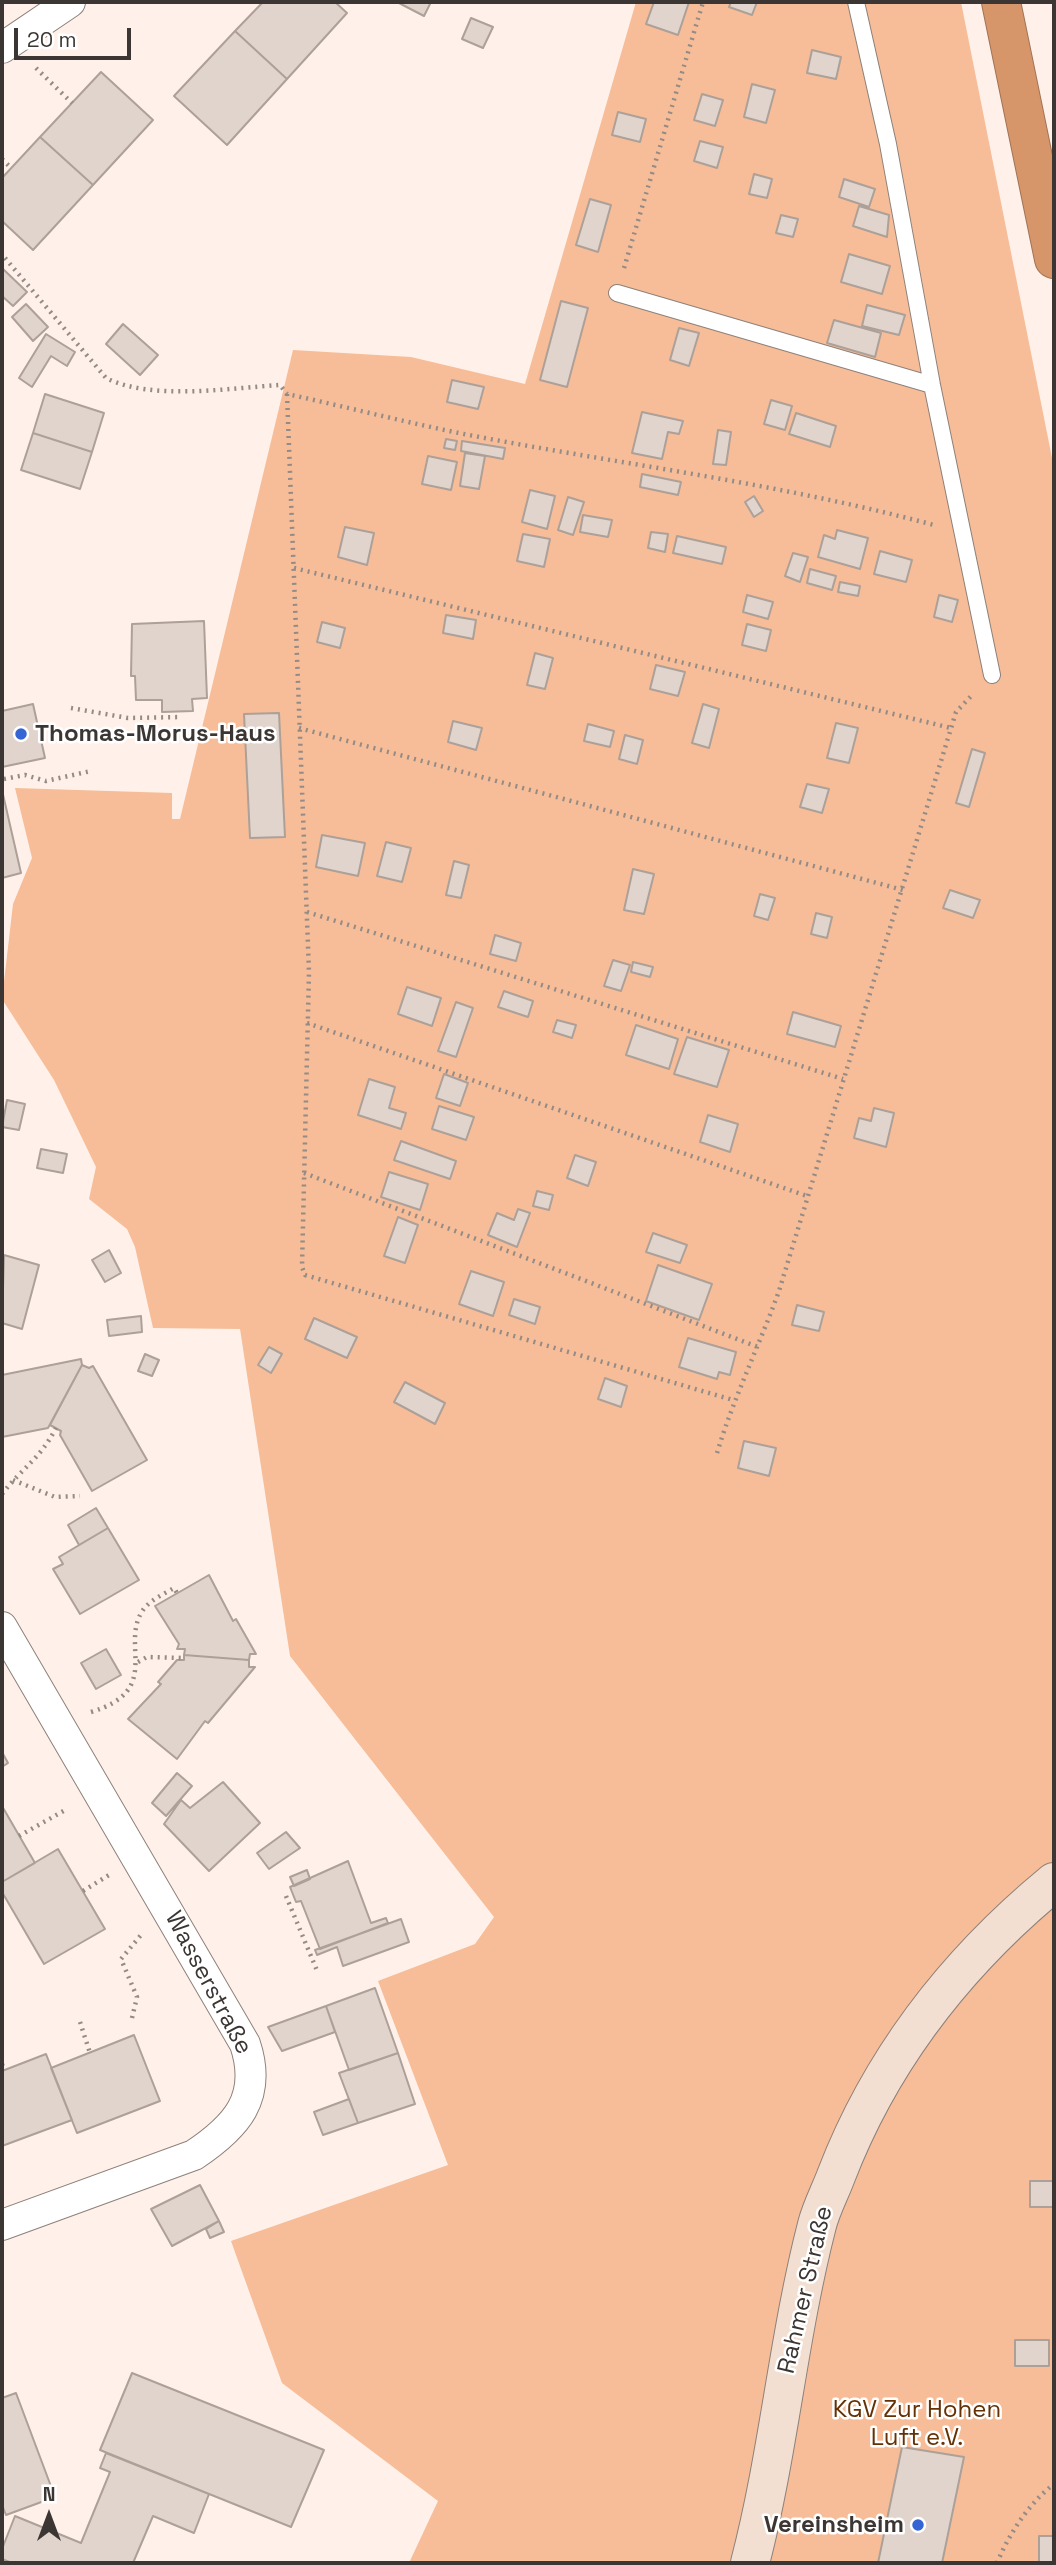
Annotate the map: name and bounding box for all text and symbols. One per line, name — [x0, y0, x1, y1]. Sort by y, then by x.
scale bar — [18, 14, 135, 58]
text: 20 m — [27, 26, 77, 53]
place label: Thomas-Morus-Haus — [35, 720, 276, 748]
marker: Thomas-Morus-Haus — [13, 726, 29, 742]
street label: Wasserstraße — [158, 1907, 258, 2059]
street label: Rahmer Straße — [773, 2203, 839, 2377]
park label: KGV Zur Hohen Luft e.V. — [833, 2396, 1001, 2452]
north arrow — [14, 2481, 84, 2551]
text: N — [43, 2482, 55, 2507]
place label: Vereinsheim — [764, 2511, 904, 2539]
marker: Vereinsheim — [910, 2517, 926, 2533]

